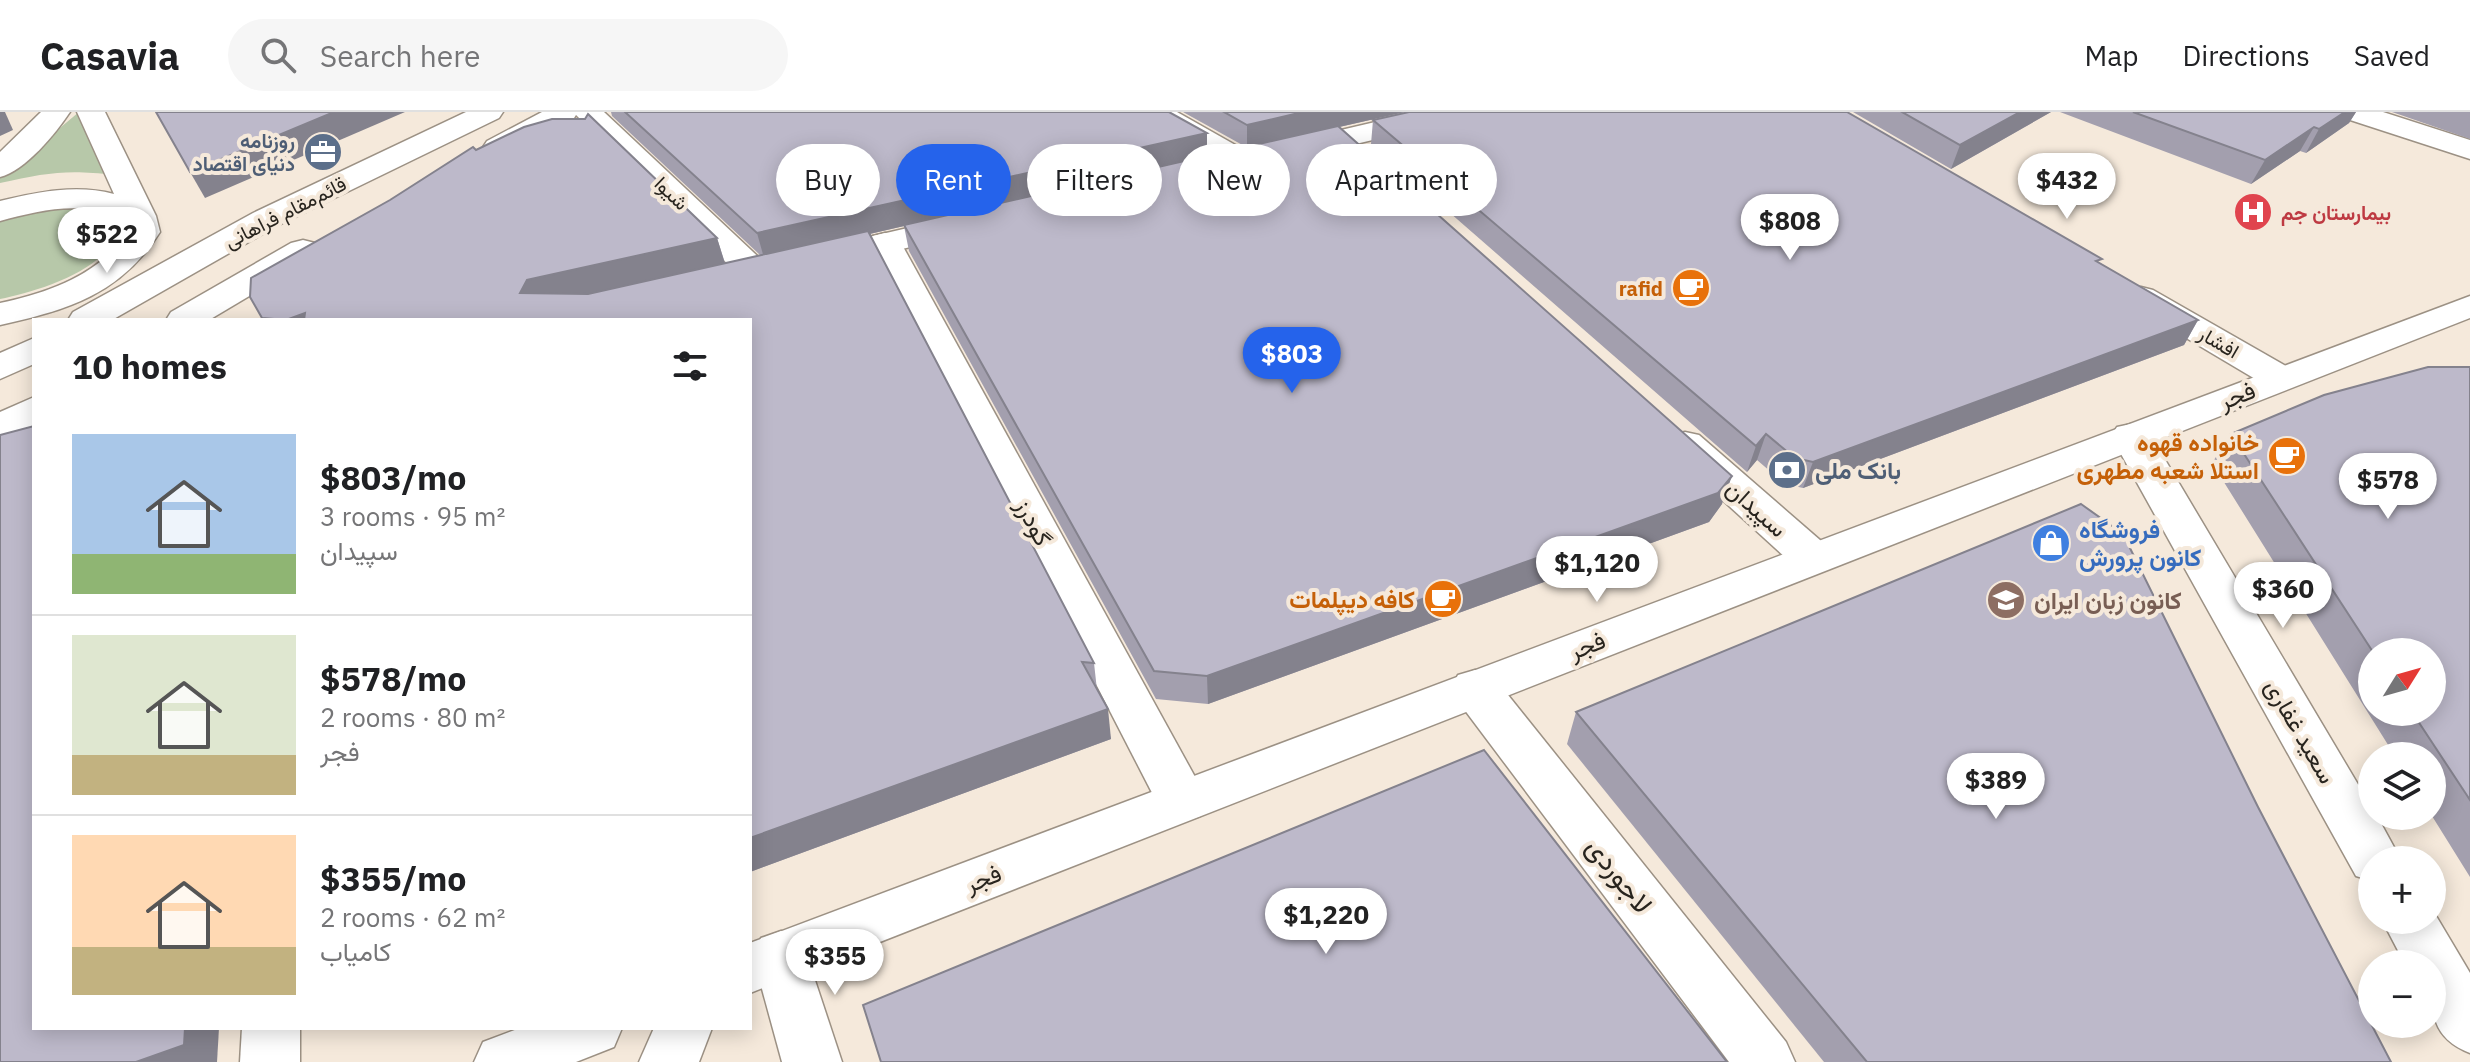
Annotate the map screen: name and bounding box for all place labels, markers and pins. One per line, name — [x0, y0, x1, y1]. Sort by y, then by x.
place label: روزنامه دنیای اقتصاد — [193, 127, 295, 177]
office icon: روزنامه دنیای اقتصاد — [302, 131, 344, 173]
pin: $432 — [2020, 153, 2114, 221]
hospital icon: بیمارستان جم — [2232, 191, 2274, 233]
pin: $808 — [1743, 194, 1837, 262]
place label: بیمارستان جم — [2281, 199, 2391, 226]
pin: $522 — [60, 207, 154, 275]
cafe icon: rafid — [1670, 267, 1712, 309]
place label: rafid — [1619, 275, 1663, 302]
pin: $803 — [1245, 327, 1339, 395]
place label: خانواده قهوه استلا شعبه مطهری — [2076, 426, 2259, 486]
cafe icon: خانواده قهوه استلا شعبه مطهری — [2266, 435, 2308, 477]
bank icon: بانک ملی — [1766, 449, 1808, 491]
pin: $578 — [2341, 453, 2435, 521]
place label: بانک ملی — [1815, 454, 1901, 486]
place label: فروشگاه کانون پرورش — [2079, 513, 2201, 574]
shop icon: فروشگاه کانون پرورش — [2030, 522, 2072, 564]
pin: $1,120 — [1532, 536, 1662, 604]
pin: $360 — [2236, 562, 2330, 630]
cafe icon: کافه دیپلمات — [1422, 578, 1464, 620]
school or university icon: کانون زبان ایران — [1985, 579, 2027, 621]
place label: کافه دیپلمات — [1289, 583, 1415, 616]
place label: کانون زبان ایران — [2034, 584, 2182, 616]
pin: $389 — [1949, 753, 2043, 821]
pin: $1,220 — [1261, 888, 1391, 956]
pin: $355 — [788, 929, 882, 997]

